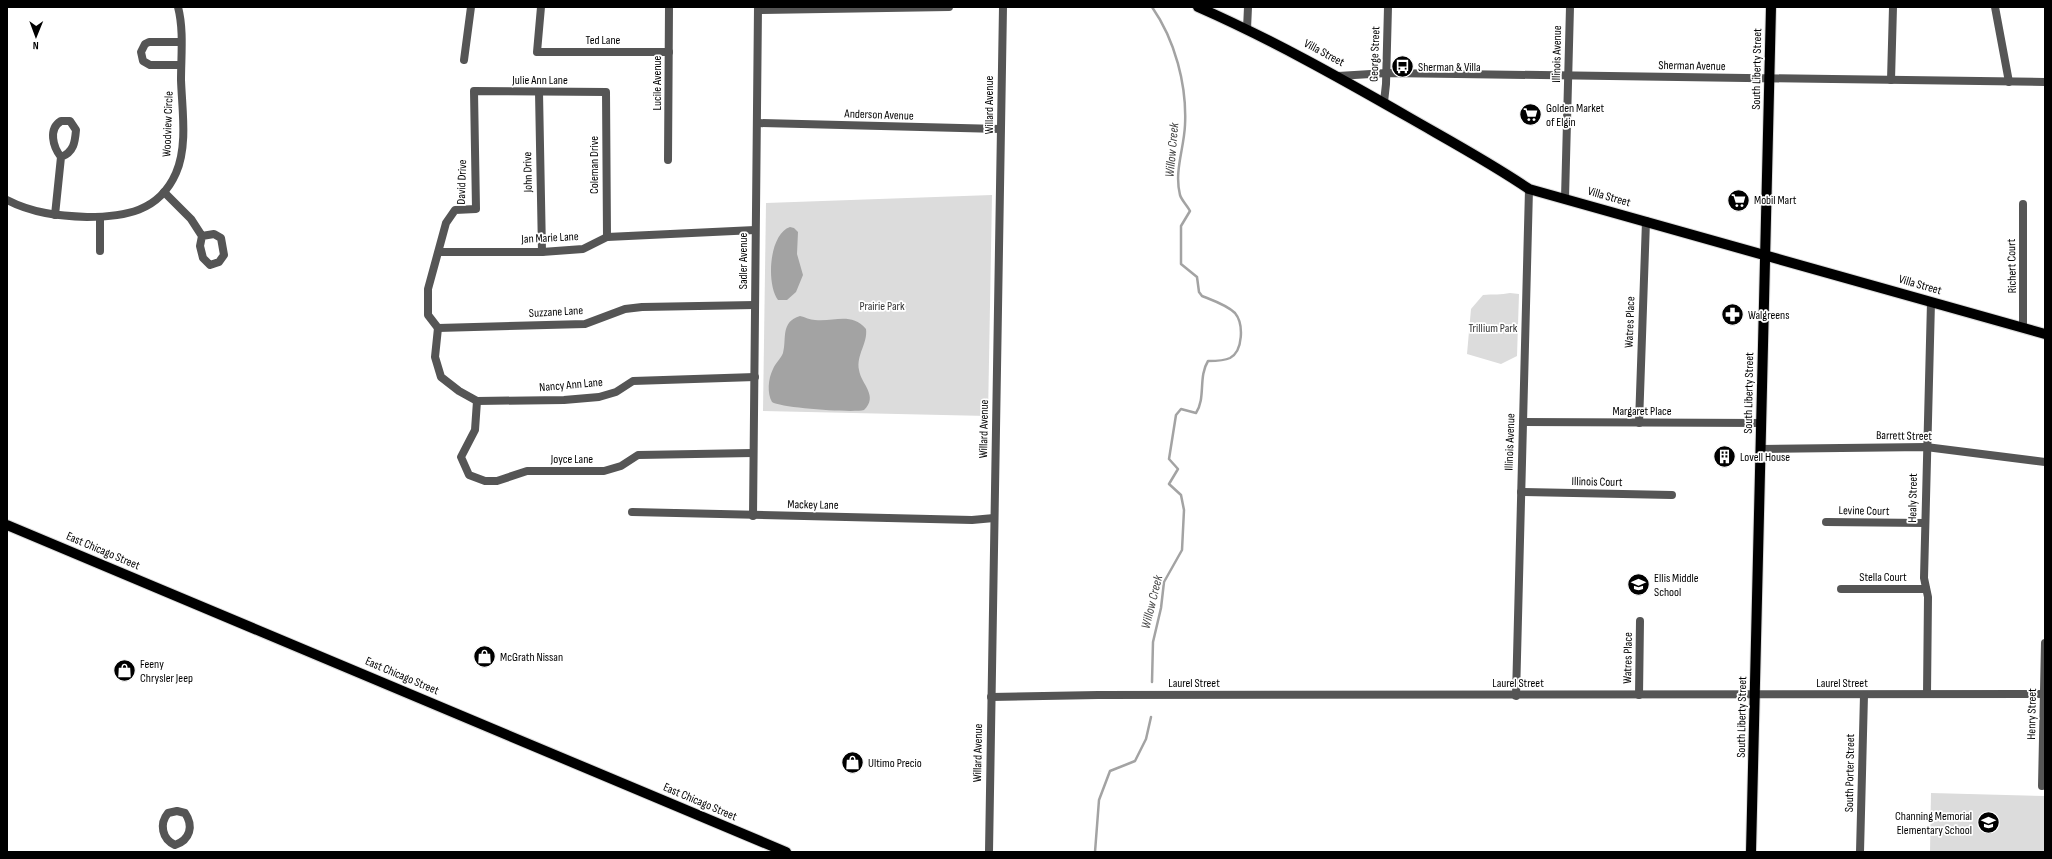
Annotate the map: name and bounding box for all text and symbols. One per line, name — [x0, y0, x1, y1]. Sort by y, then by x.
north arrow — [16, 16, 56, 56]
street label: Illinois Avenue — [1549, 25, 1565, 83]
street label: George Street — [1367, 26, 1383, 82]
street label: South Liberty Street — [1749, 28, 1765, 110]
street label: Ted Lane — [586, 33, 621, 48]
street label: Villa Street — [1301, 36, 1347, 70]
text: N — [33, 39, 39, 52]
bus stop icon: Sherman & Villa — [1389, 54, 1415, 80]
street label: Lucile Avenue — [650, 55, 665, 110]
street label: Sherman Avenue — [1658, 58, 1726, 74]
place label: Sherman & Villa — [1418, 60, 1481, 75]
street label: Julie Ann Lane — [511, 73, 568, 88]
street label: Willard Avenue — [982, 76, 997, 134]
street label: Woodview Circle — [159, 91, 177, 157]
place label: Golden Market of Elgin — [1546, 101, 1604, 130]
supermarket icon: Golden Market of Elgin — [1518, 102, 1544, 128]
street label: Anderson Avenue — [843, 106, 914, 124]
water label: Willow Creek — [1162, 121, 1182, 178]
street label: Coleman Drive — [587, 136, 602, 194]
street label: John Drive — [520, 151, 536, 193]
street label: David Drive — [454, 159, 470, 205]
street label: Villa Street — [1586, 184, 1633, 210]
supermarket icon: Mobil Mart — [1725, 187, 1751, 213]
place label: Mobil Mart — [1754, 193, 1797, 208]
street label: Jan Marie Lane — [520, 229, 579, 247]
street label: Sadler Avenue — [736, 233, 751, 289]
street label: Richert Court — [2004, 238, 2020, 293]
street label: Villa Street — [1897, 272, 1944, 298]
street label: Watres Place — [1622, 296, 1638, 348]
park label: Prairie Park — [859, 299, 905, 314]
pharmacy icon: Walgreens — [1719, 302, 1745, 328]
street label: Suzzane Lane — [529, 303, 584, 321]
place label: Walgreens — [1748, 308, 1789, 323]
park label: Trillium Park — [1469, 321, 1518, 336]
street label: South Liberty Street — [1741, 352, 1757, 434]
street label: Nancy Ann Lane — [539, 375, 604, 395]
street label: Willard Avenue — [976, 399, 992, 458]
street label: Margaret Place — [1612, 404, 1672, 419]
street label: Illinois Avenue — [1502, 413, 1519, 471]
street label: Barrett Street — [1876, 428, 1932, 444]
building icon: Lovell House — [1712, 444, 1738, 470]
place label: Lovell House — [1740, 450, 1790, 465]
street label: Joyce Lane — [550, 452, 593, 467]
street label: Healy Street — [1905, 473, 1921, 523]
street label: Illinois Court — [1571, 474, 1623, 490]
street label: Mackey Lane — [787, 497, 839, 513]
street label: Levine Court — [1838, 503, 1890, 519]
street label: East Chicago Street — [64, 529, 142, 573]
street label: Stella Court — [1859, 570, 1907, 585]
place label: Ellis Middle School — [1654, 571, 1699, 600]
school or university icon: Ellis Middle School — [1626, 572, 1652, 598]
water label: Willow Creek — [1138, 573, 1167, 630]
street label: Watres Place — [1620, 632, 1636, 684]
shop icon: McGrath Nissan — [472, 644, 498, 670]
place label: McGrath Nissan — [500, 650, 563, 665]
street label: East Chicago Street — [363, 654, 441, 698]
place label: Feeny Chrysler Jeep — [140, 657, 193, 686]
shop icon: Feeny Chrysler Jeep — [112, 658, 138, 684]
street label: Laurel Street — [1168, 676, 1220, 691]
street label: Laurel Street — [1492, 676, 1544, 691]
street label: South Liberty Street — [1734, 676, 1750, 758]
street label: Laurel Street — [1816, 676, 1868, 691]
street label: Henry Street — [2024, 688, 2040, 740]
street label: Willard Avenue — [970, 723, 986, 782]
street label: South Porter Street — [1842, 733, 1858, 812]
shop icon: Ultimo Precio — [839, 750, 865, 776]
place label: Ultimo Precio — [868, 756, 922, 771]
street label: East Chicago Street — [661, 780, 739, 824]
place label: Channing Memorial Elementary School — [1895, 809, 1972, 838]
school or university icon: Channing Memorial Elementary School — [1975, 810, 2001, 836]

